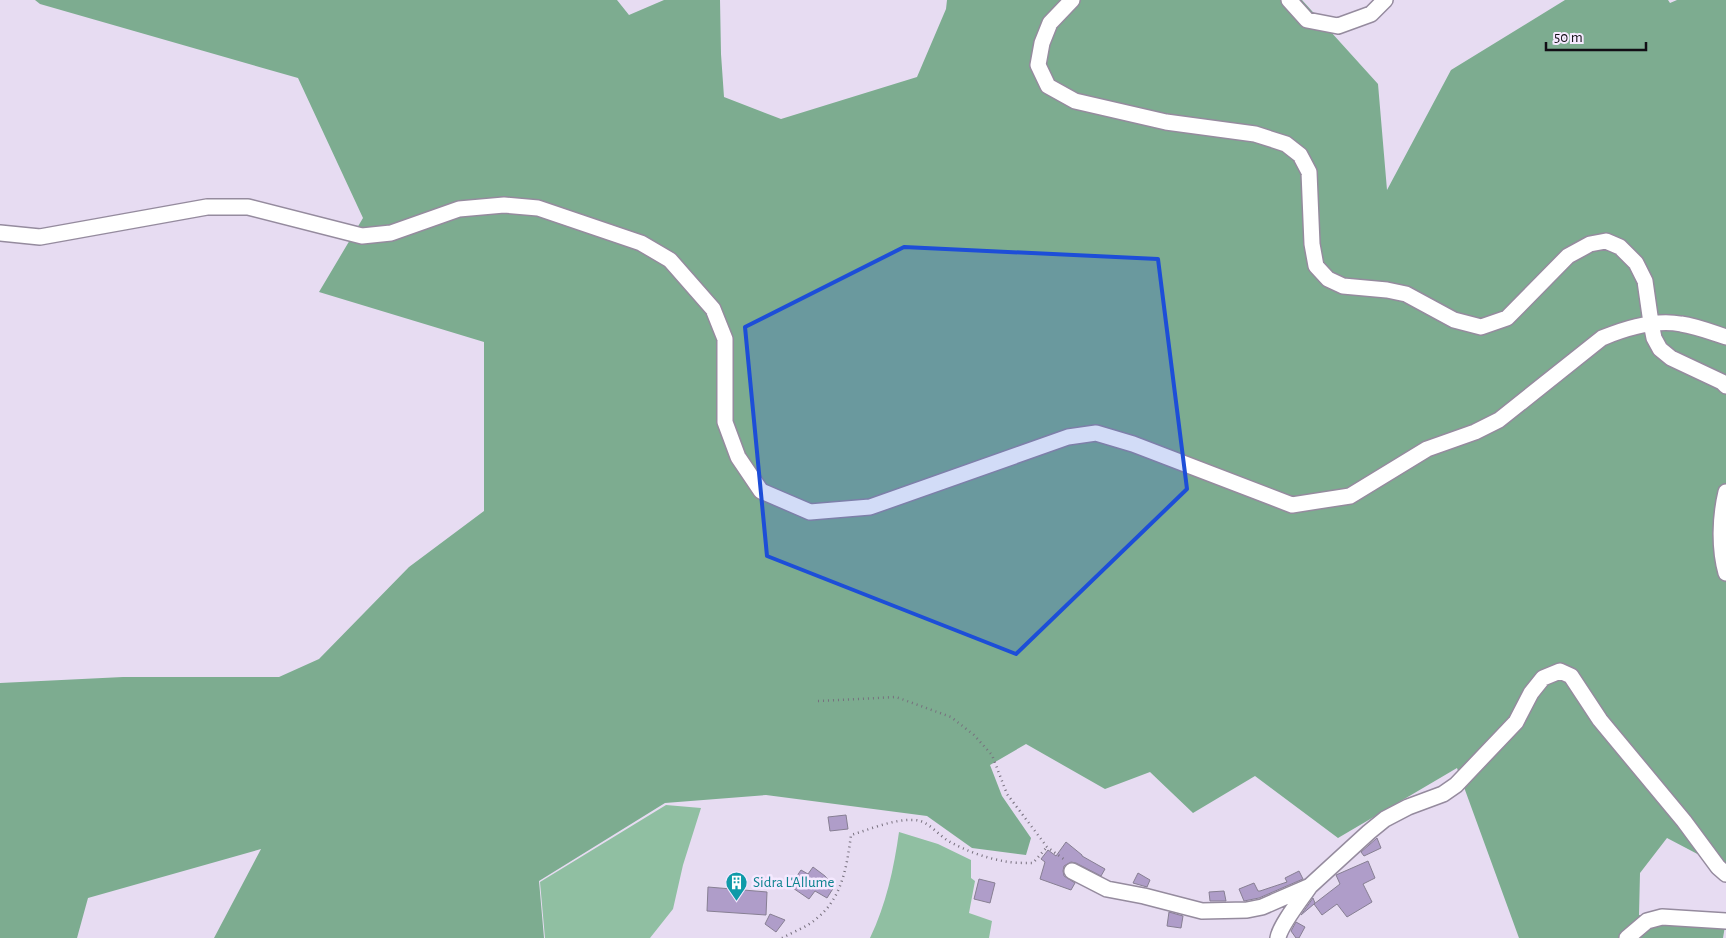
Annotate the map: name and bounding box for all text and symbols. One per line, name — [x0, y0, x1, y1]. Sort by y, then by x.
scale bar — [1546, 20, 1646, 52]
text: 50 m — [1554, 30, 1583, 45]
building icon: Sidra L'Allume — [725, 870, 749, 901]
place label: Sidra L'Allume — [753, 875, 835, 890]

